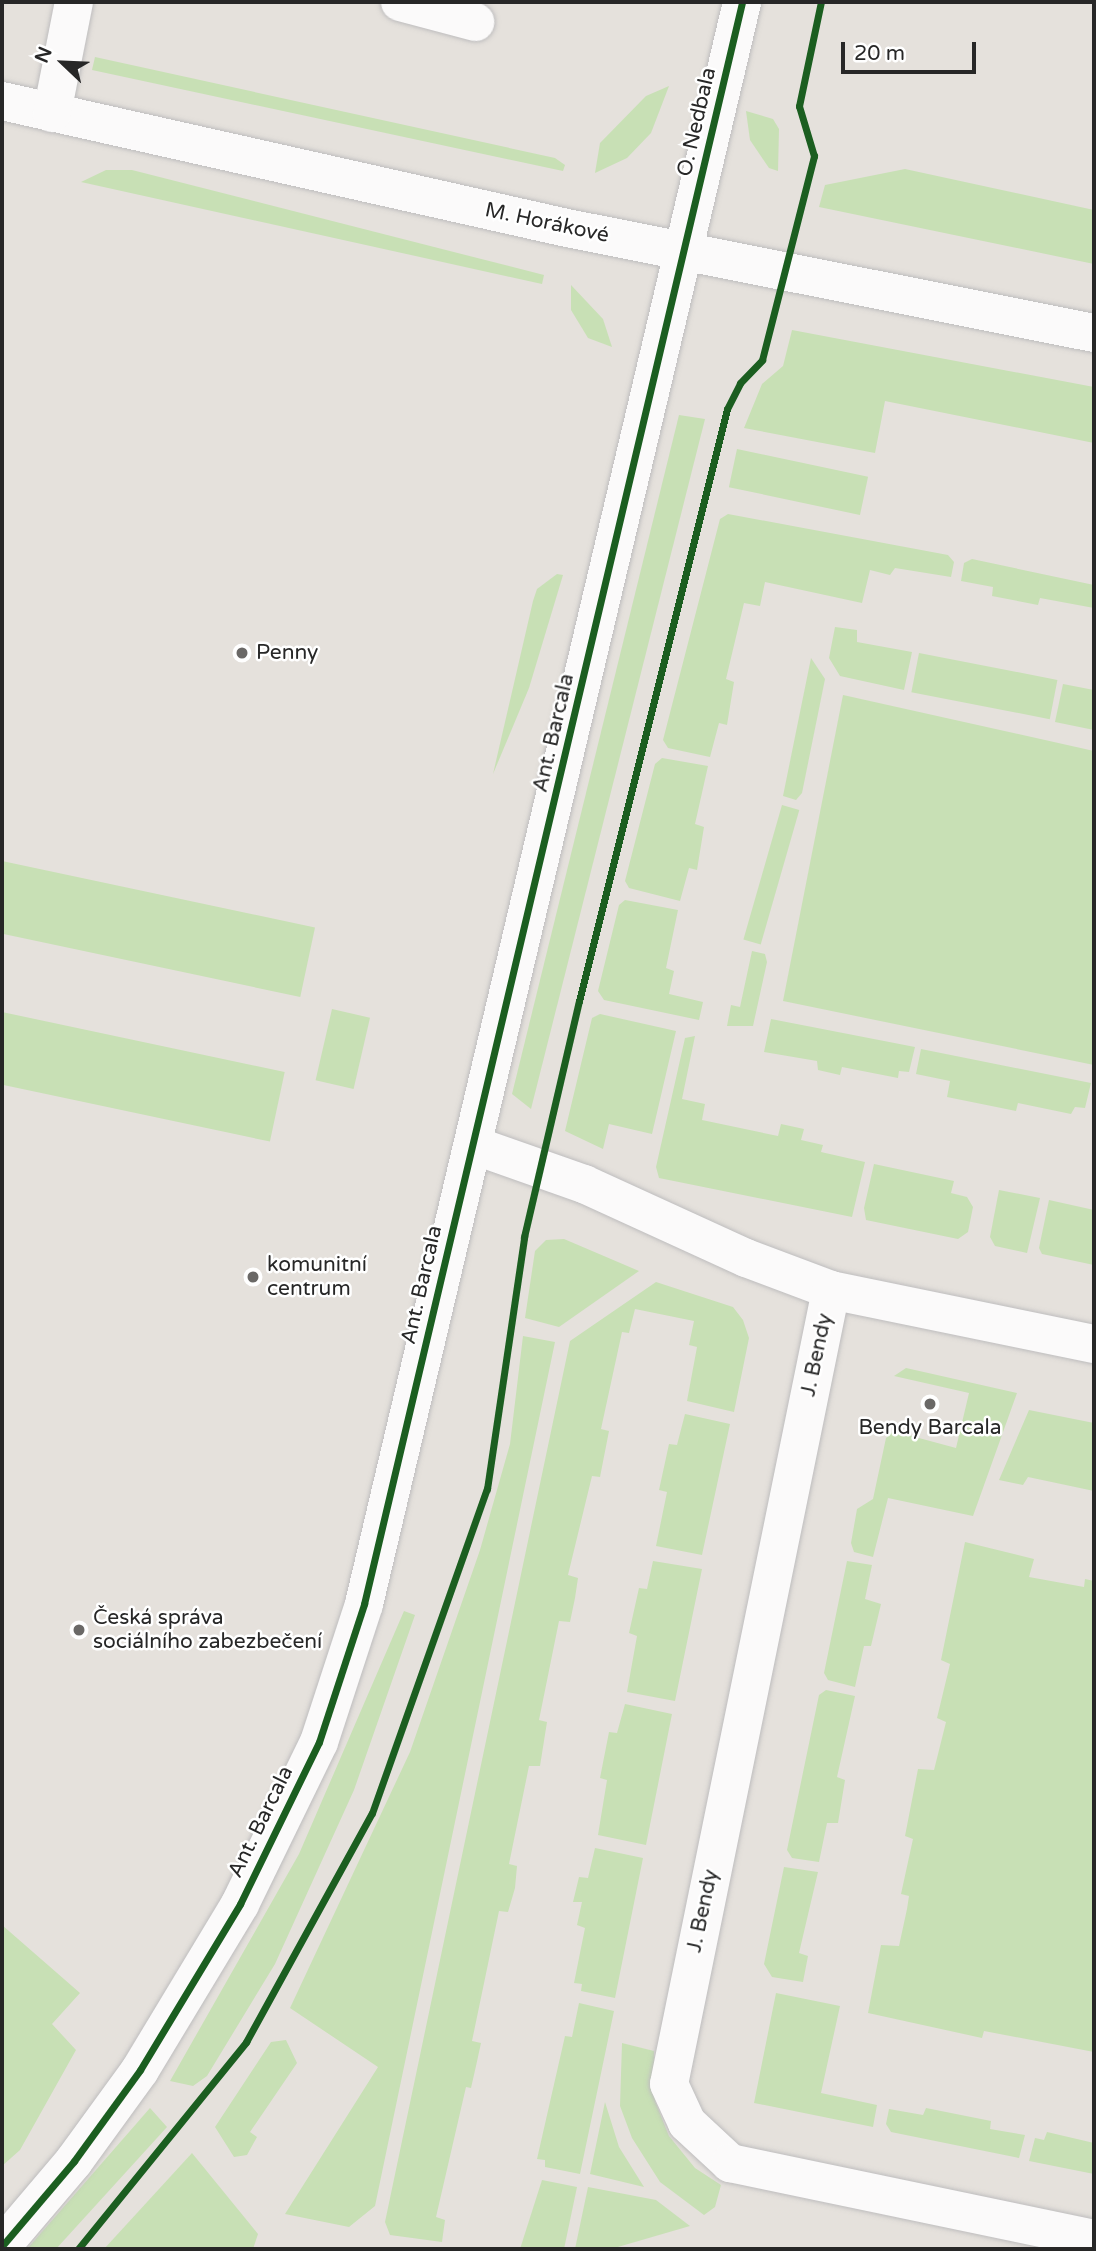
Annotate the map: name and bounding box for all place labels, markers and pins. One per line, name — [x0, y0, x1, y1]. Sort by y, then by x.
place label: Penny — [256, 640, 318, 666]
marker: Penny — [234, 645, 250, 661]
place label: komunitní centrum — [267, 1252, 367, 1302]
marker: komunitní centrum — [245, 1269, 261, 1285]
marker: Bendy Barcala — [922, 1396, 938, 1412]
place label: Bendy Barcala — [858, 1415, 1002, 1441]
place label: Česká správa sociálního zabezbečení — [93, 1605, 322, 1655]
marker: Česká správa sociálního zabezbečení — [71, 1622, 87, 1638]

